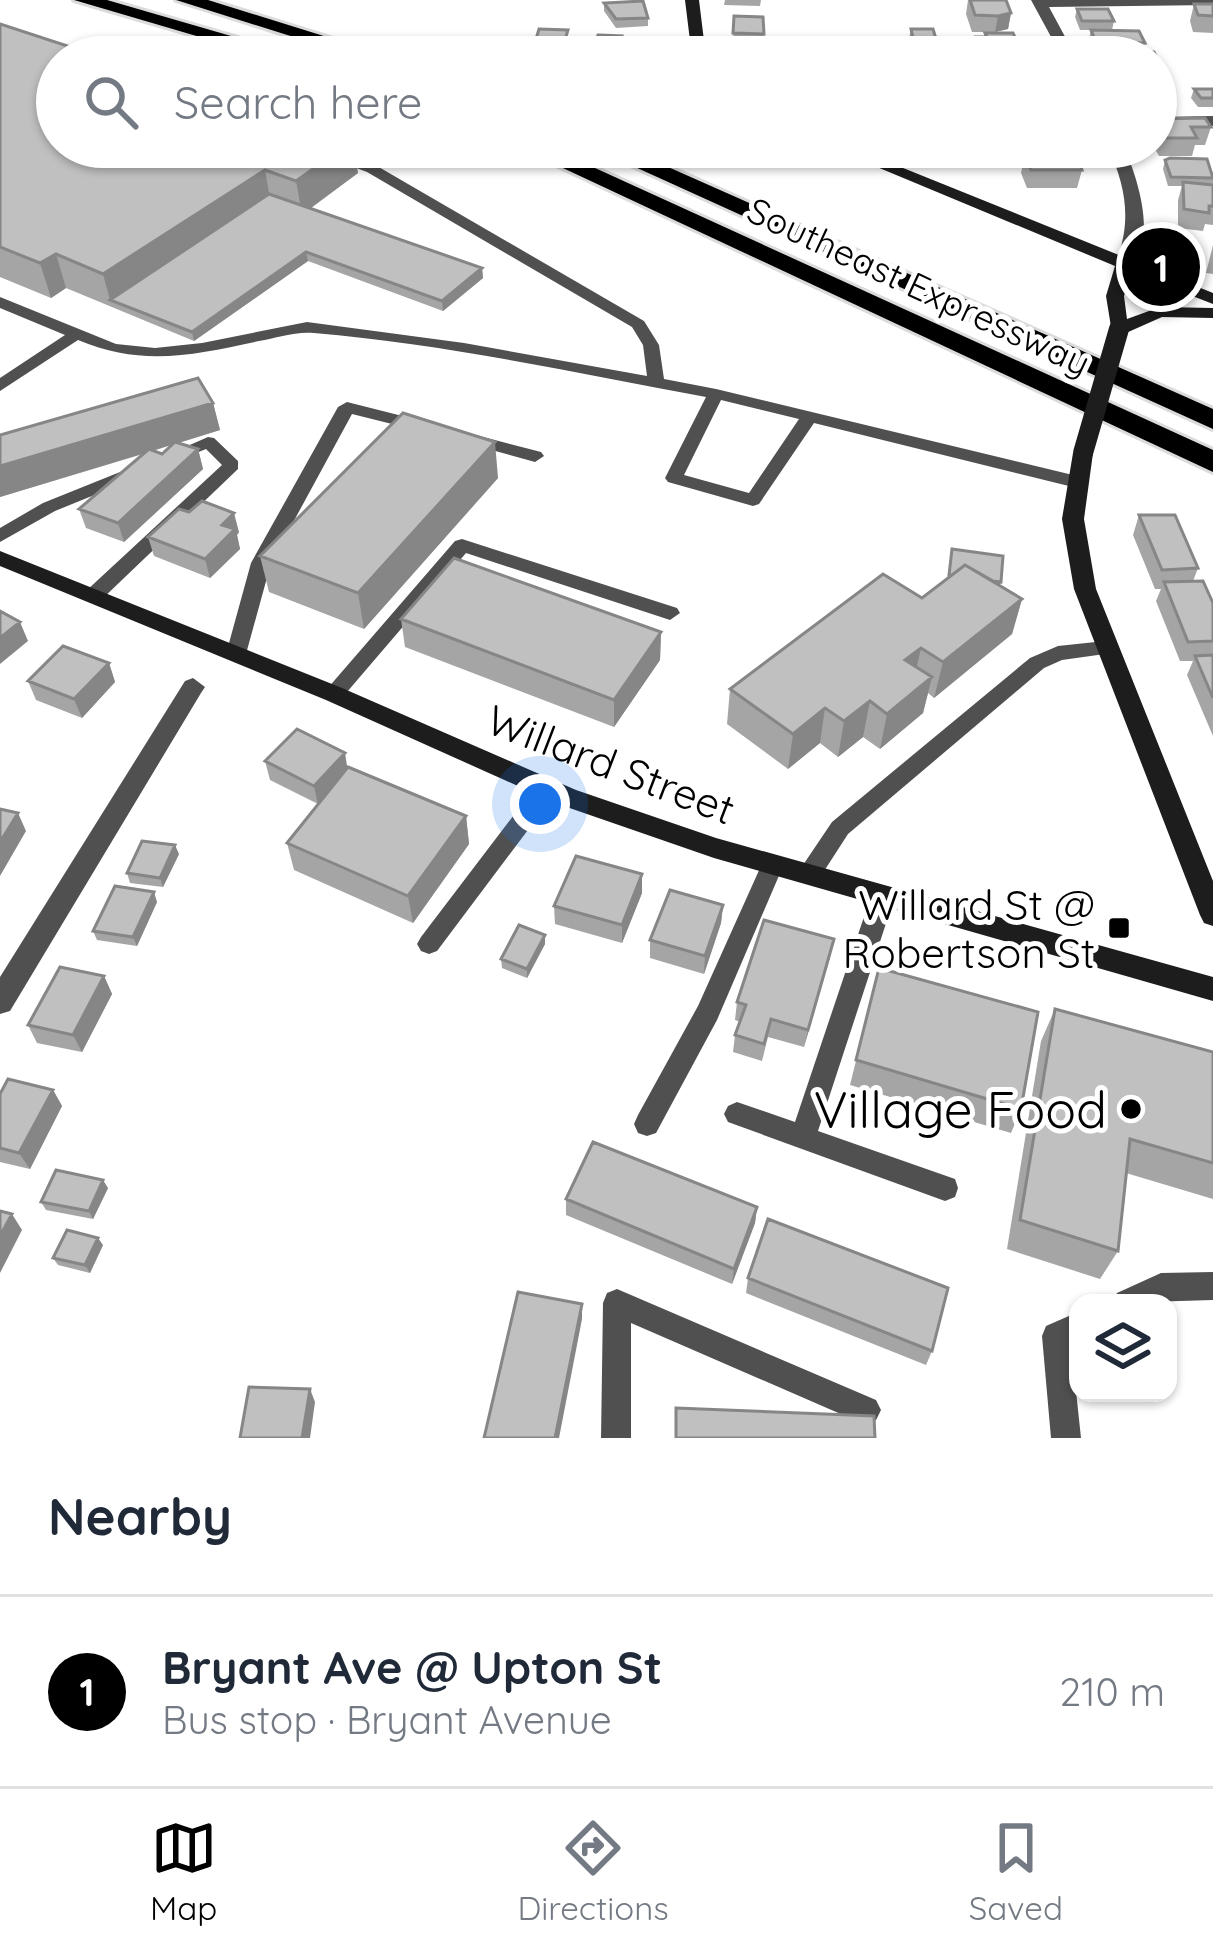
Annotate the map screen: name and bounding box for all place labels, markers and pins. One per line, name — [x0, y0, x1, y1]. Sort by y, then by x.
pin: 1 — [1122, 222, 1200, 312]
place label: Willard St @ Robertson St — [843, 878, 1095, 979]
marker: Willard St @ Robertson St — [1106, 915, 1132, 941]
place label: Village Food — [814, 1077, 1107, 1141]
marker: Village Food — [1118, 1096, 1144, 1122]

